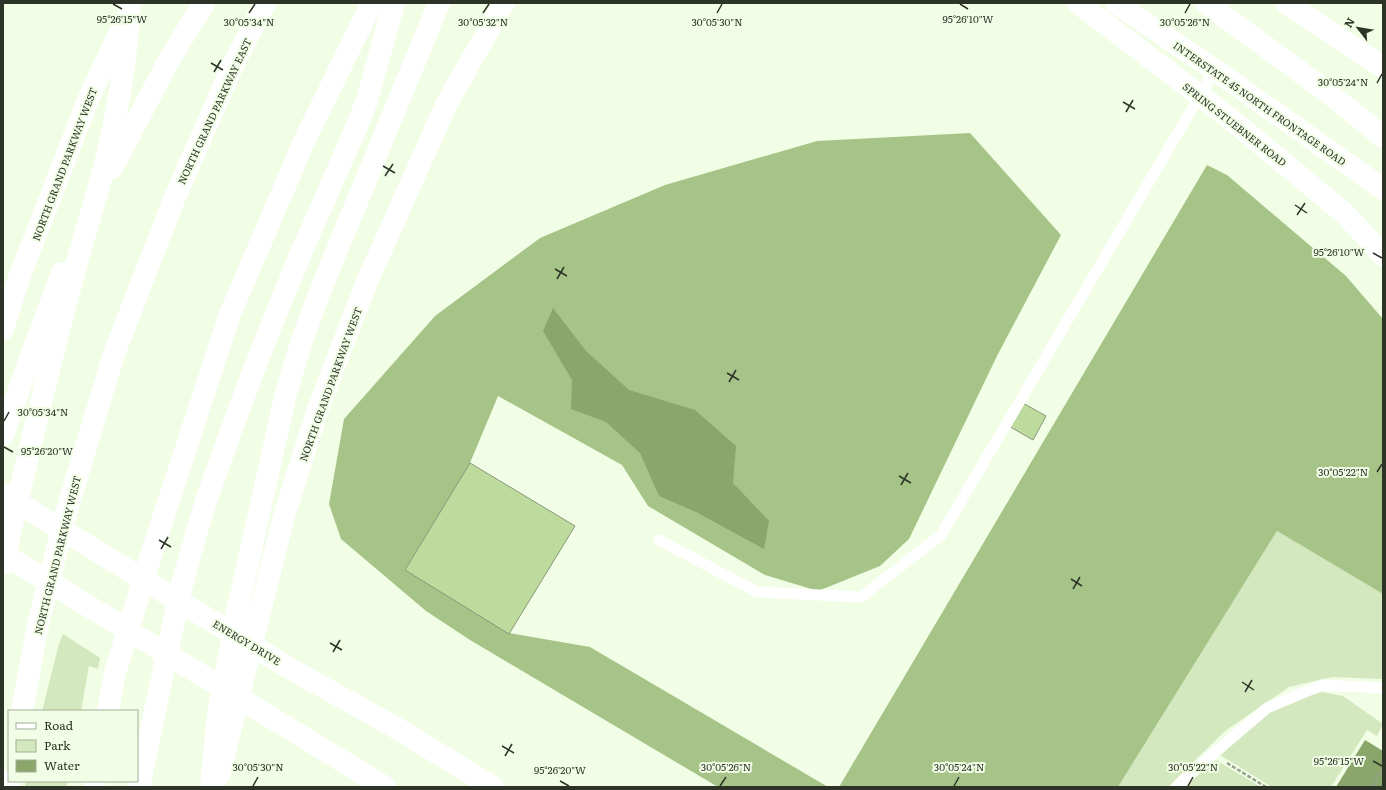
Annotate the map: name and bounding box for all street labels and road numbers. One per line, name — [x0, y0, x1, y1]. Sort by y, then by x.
street label: NORTH GRAND PARKWAY EAST — [173, 35, 255, 187]
street label: INTERSTATE 45 NORTH FRONTAGE ROAD — [1171, 37, 1350, 169]
street label: SPRING STUEBNER ROAD — [1180, 79, 1290, 170]
street label: NORTH GRAND PARKWAY WEST — [28, 85, 100, 243]
street label: NORTH GRAND PARKWAY WEST — [295, 305, 365, 463]
street label: NORTH GRAND PARKWAY WEST — [30, 474, 84, 636]
street label: ENERGY DRIVE — [210, 616, 284, 668]

